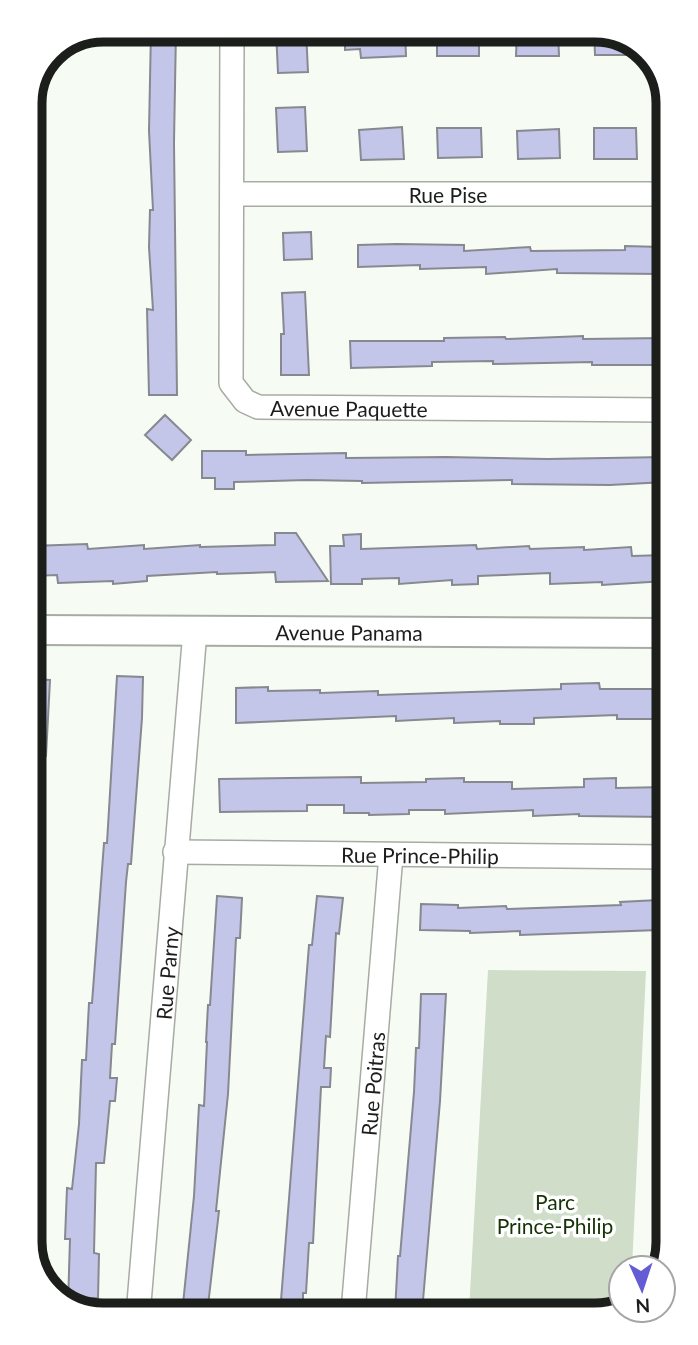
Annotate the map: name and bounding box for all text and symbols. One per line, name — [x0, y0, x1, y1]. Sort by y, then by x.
street label: Rue Pise — [409, 182, 487, 207]
street label: Avenue Paquette — [270, 395, 428, 421]
street label: Avenue Panama — [275, 619, 423, 644]
street label: Rue Prince-Philip — [341, 841, 499, 868]
street label: Rue Parny — [150, 925, 183, 1021]
street label: Rue Poitras — [355, 1031, 389, 1137]
park label: Parc Prince-Philip — [497, 1189, 613, 1238]
north arrow — [607, 1254, 677, 1324]
text: N — [635, 1295, 651, 1318]

